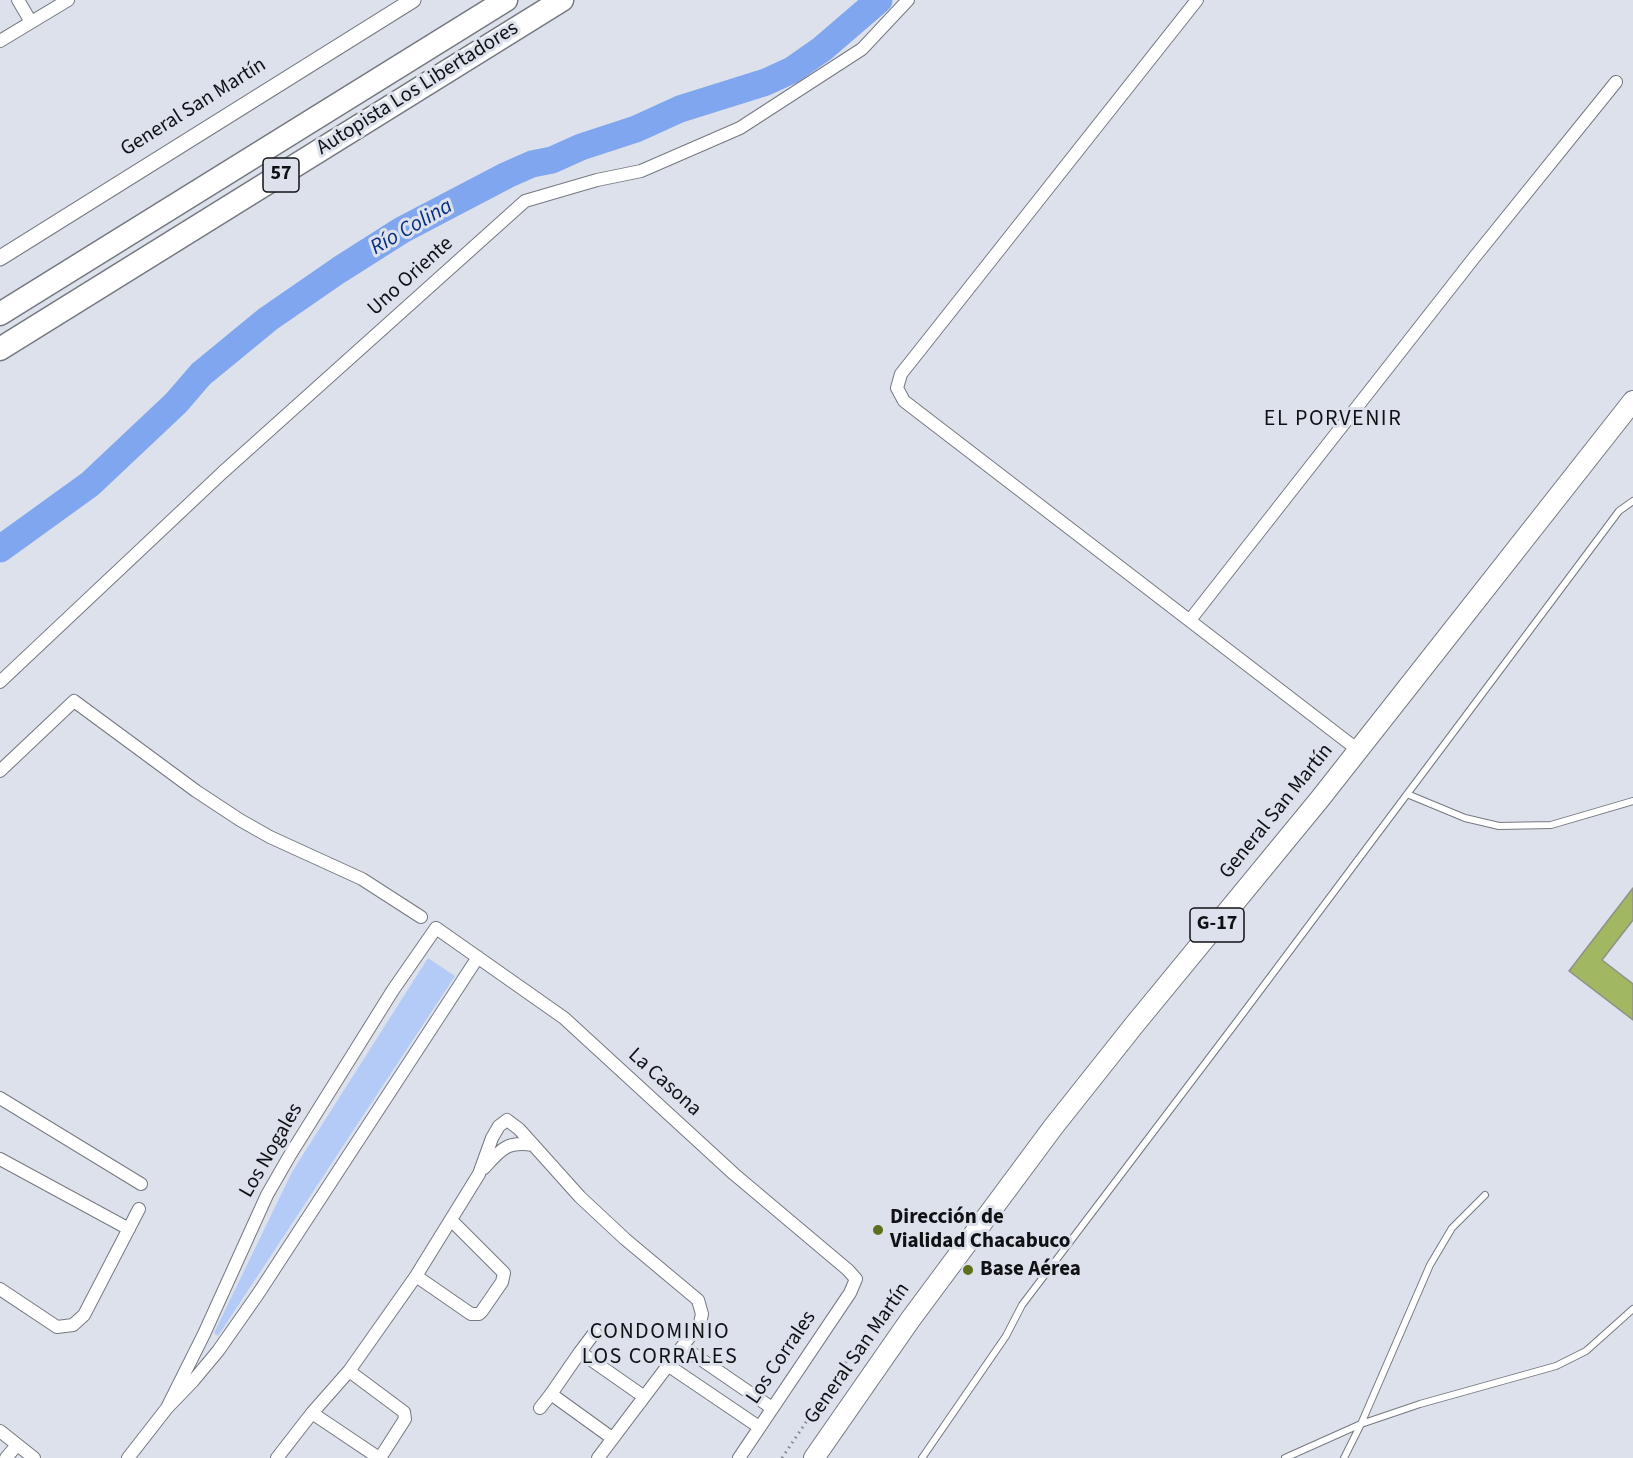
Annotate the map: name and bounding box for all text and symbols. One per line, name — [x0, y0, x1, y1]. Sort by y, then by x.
street label: Autopista Los Libertadores — [312, 17, 524, 161]
street label: General San Martín — [117, 53, 271, 163]
road number: 57 — [263, 158, 299, 192]
water label: Río Colina — [366, 194, 458, 262]
street label: Uno Oriente — [363, 232, 459, 322]
district label: EL PORVENIR — [1264, 407, 1402, 433]
street label: General San Martín — [1215, 739, 1339, 885]
road number: G-17 — [1190, 908, 1244, 942]
street label: La Casona — [622, 1044, 706, 1122]
street label: Los Nogales — [235, 1099, 309, 1203]
place label: Dirección de Vialidad Chacabuco — [890, 1205, 1071, 1255]
marker: Dirección de Vialidad Chacabuco — [871, 1223, 885, 1237]
place label: Base Aérea — [980, 1257, 1081, 1283]
marker: Base Aérea — [961, 1263, 975, 1277]
street label: General San Martín — [800, 1279, 916, 1429]
street label: Los Corrales — [742, 1307, 822, 1409]
district label: CONDOMINIO LOS CORRALES — [582, 1320, 738, 1372]

